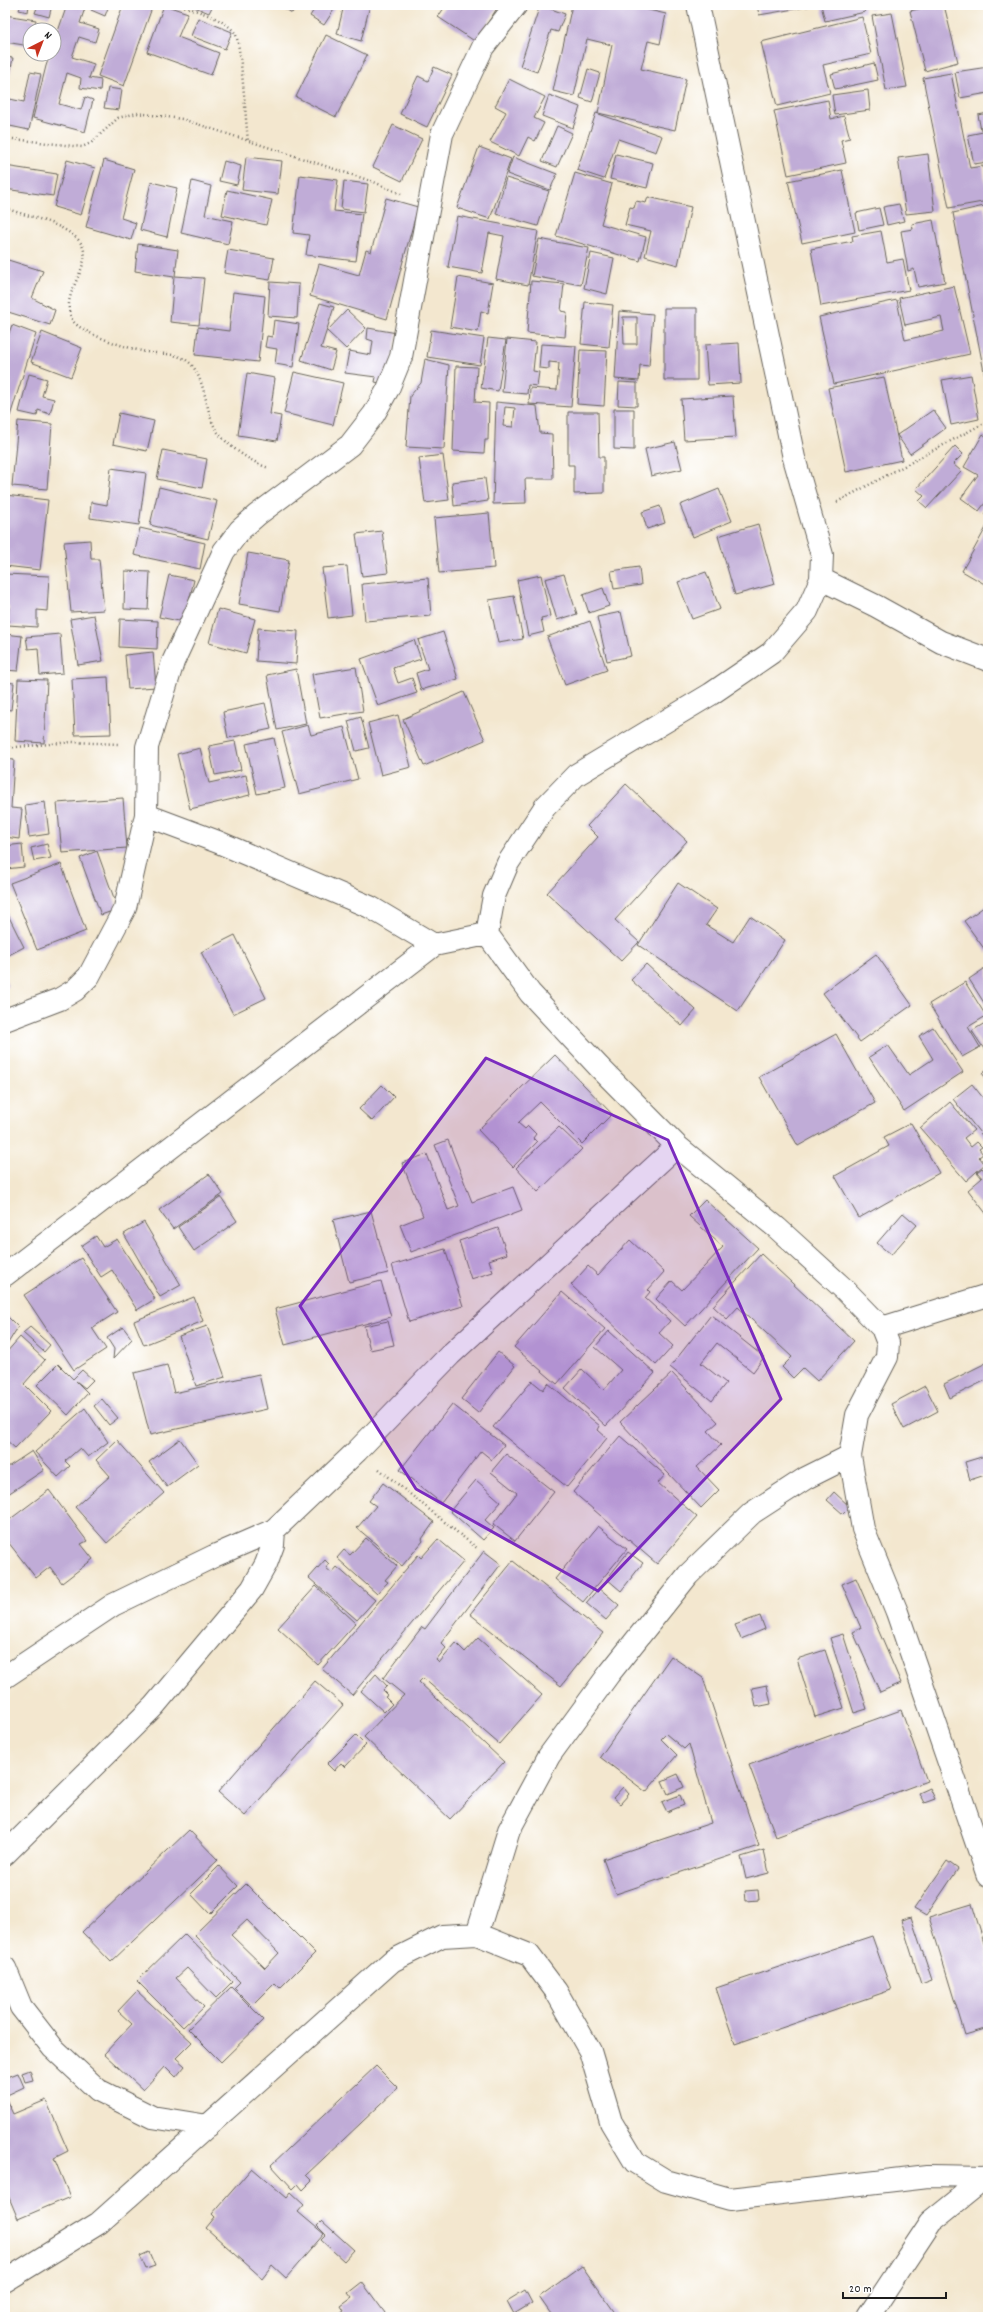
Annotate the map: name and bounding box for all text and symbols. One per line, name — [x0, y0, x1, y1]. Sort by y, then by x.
north arrow — [22, 22, 62, 62]
text: N — [40, 28, 55, 44]
scale bar — [843, 2274, 946, 2300]
text: 20 m — [849, 2281, 872, 2298]

